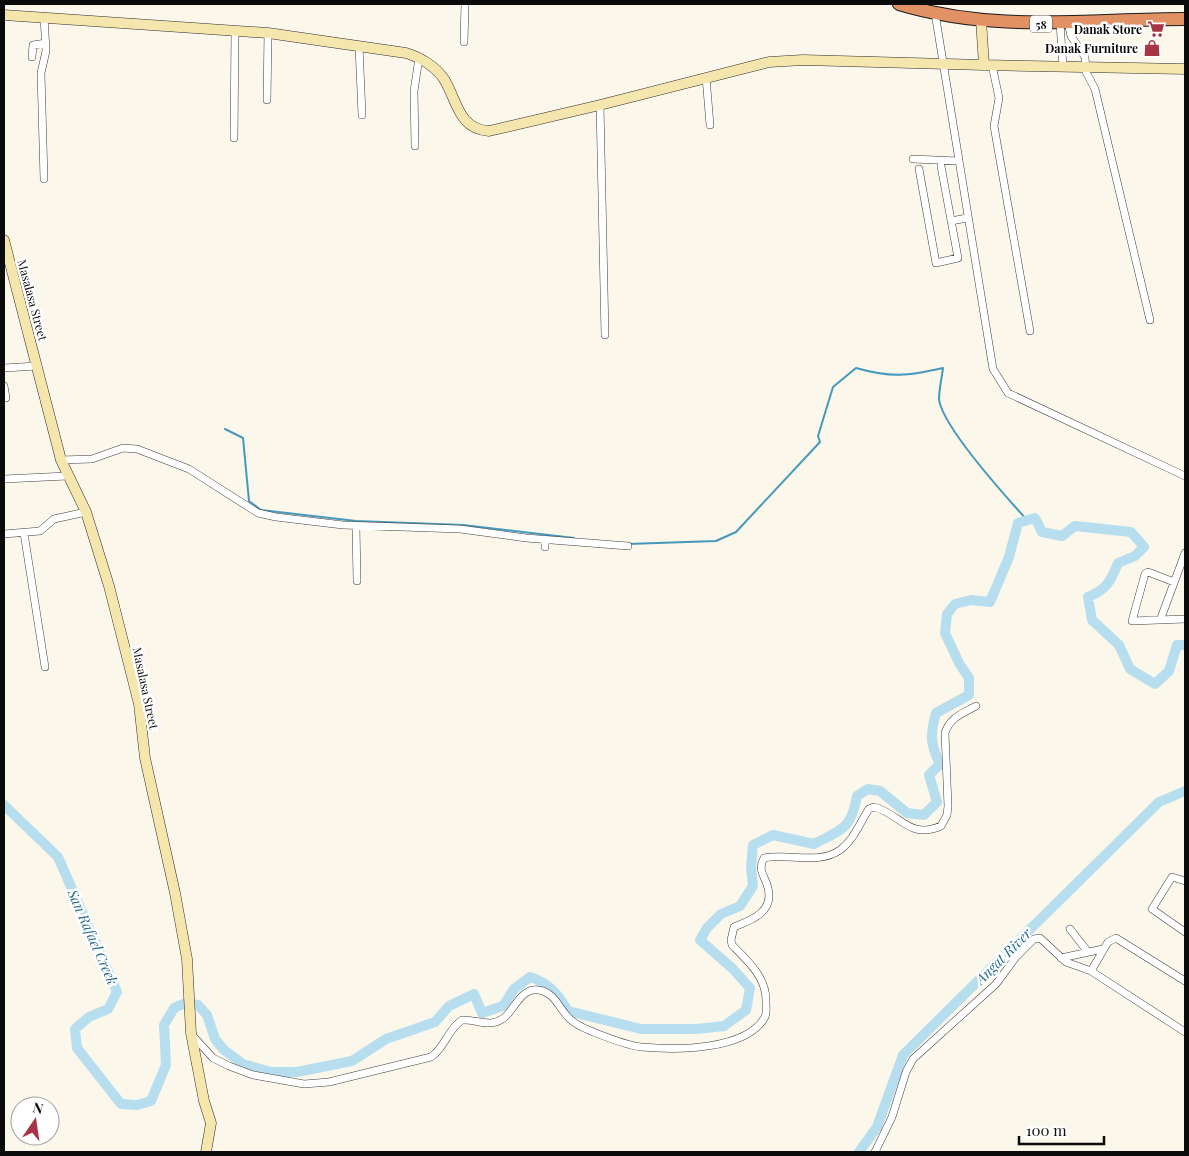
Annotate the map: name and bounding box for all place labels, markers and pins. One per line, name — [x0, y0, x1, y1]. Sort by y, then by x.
supermarket icon: Danak Store — [1146, 19, 1166, 39]
place label: Danak Store — [1074, 21, 1142, 37]
shop icon: Danak Furniture — [1142, 38, 1162, 58]
place label: Danak Furniture — [1045, 40, 1138, 56]

